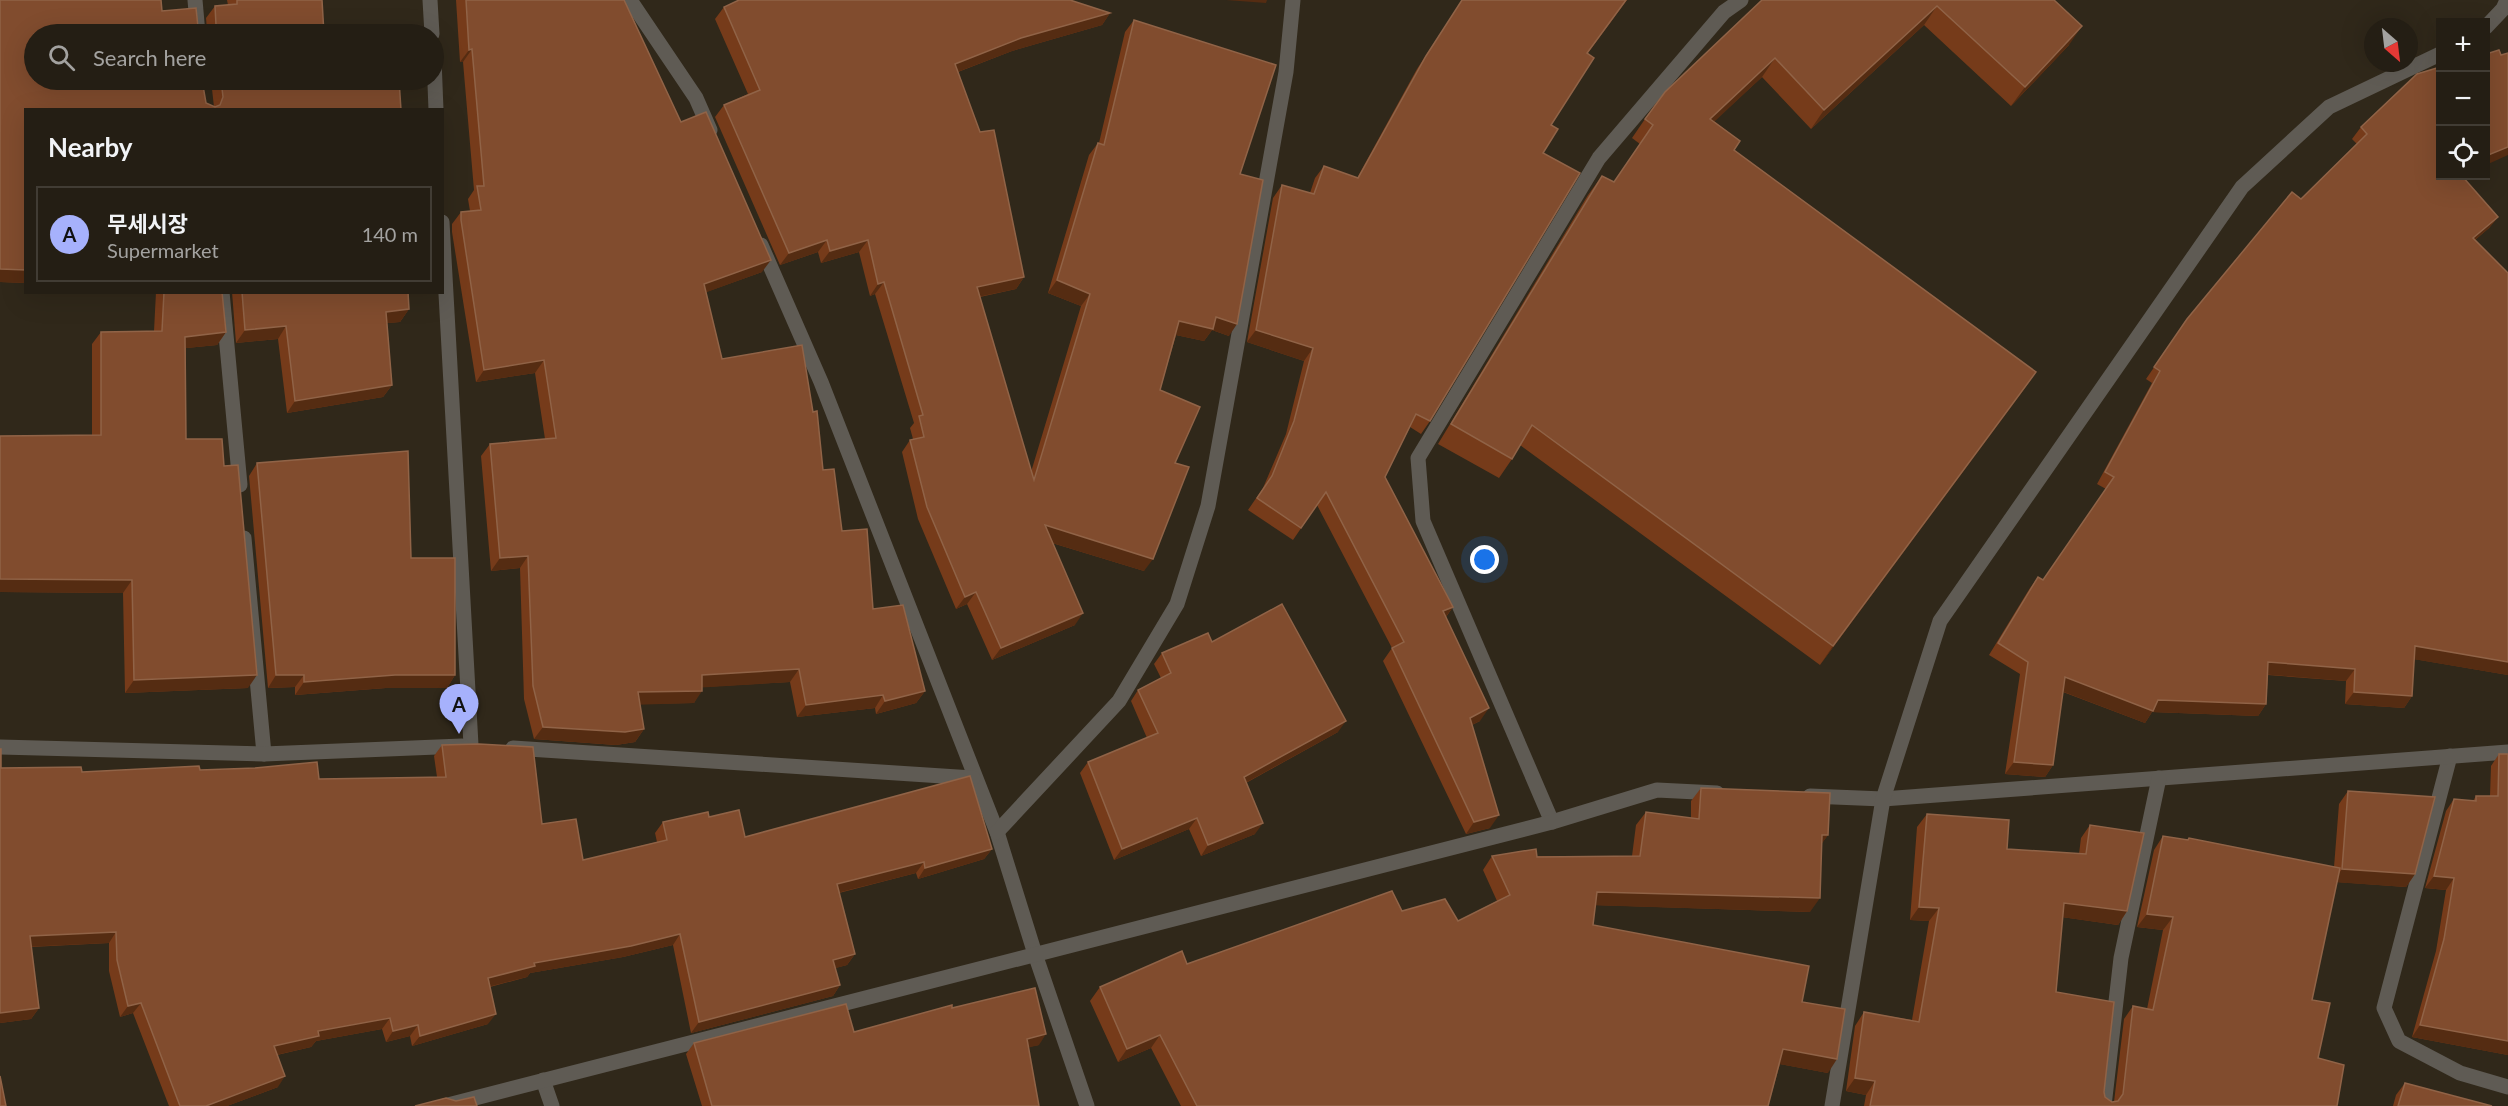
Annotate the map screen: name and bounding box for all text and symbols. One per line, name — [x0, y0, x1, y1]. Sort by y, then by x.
north arrow — [2364, 18, 2418, 72]
map controls — [2436, 18, 2490, 180]
button: + — [2436, 18, 2490, 72]
search box — [24, 24, 444, 90]
icon: search — [45, 41, 78, 74]
text: Search here — [93, 44, 206, 71]
button: − — [2436, 72, 2490, 126]
button: locate — [2436, 126, 2490, 180]
text: Nearby — [48, 131, 133, 163]
text: 무세시장 — [107, 210, 188, 237]
text: A — [63, 222, 76, 246]
text: 140 m — [362, 222, 418, 246]
text: Supermarket — [107, 238, 219, 262]
your location — [1470, 545, 1499, 574]
pin: A — [440, 684, 478, 734]

